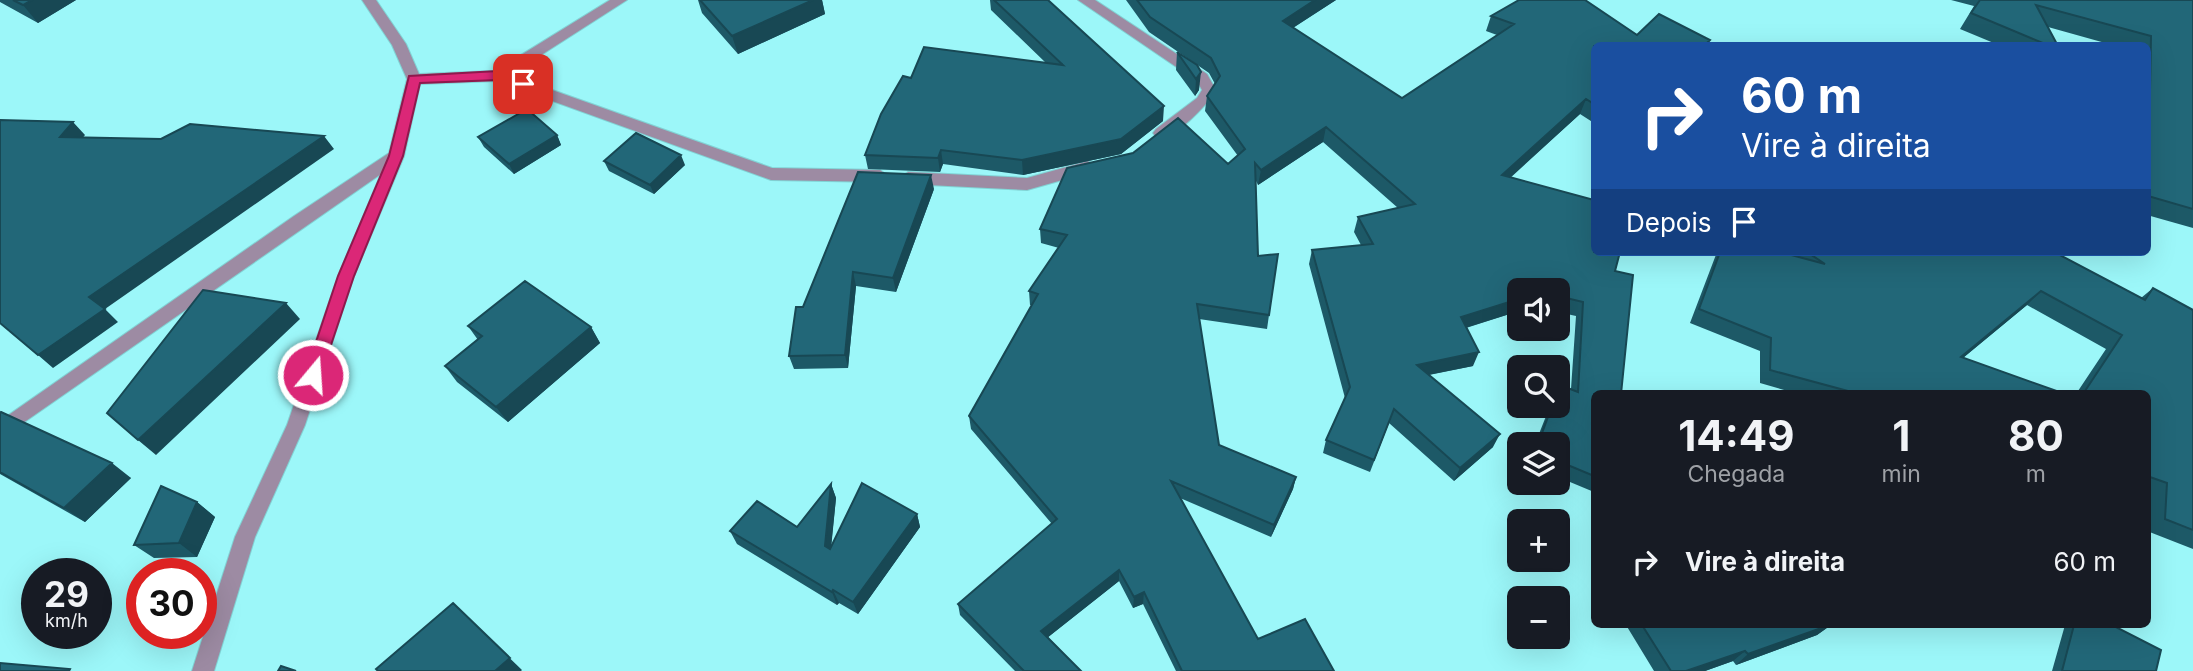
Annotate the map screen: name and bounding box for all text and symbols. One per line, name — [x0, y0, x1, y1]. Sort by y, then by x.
pin — [493, 54, 553, 114]
icon: arrive — [504, 65, 542, 103]
text: 60 m — [1741, 66, 1862, 125]
icon: right — [1626, 70, 1717, 161]
text: Vire à direita — [1741, 126, 1931, 165]
icon: arrive — [1725, 203, 1763, 241]
text: Depois — [1626, 207, 1711, 238]
map controls — [1507, 278, 1570, 649]
button: sound — [1507, 278, 1570, 341]
position arrow — [276, 338, 350, 412]
button: search — [1507, 355, 1570, 418]
text: 14:49 — [1678, 410, 1794, 461]
text: 1 — [1892, 410, 1910, 461]
text: 80 — [2008, 410, 2064, 461]
button: layers — [1507, 432, 1570, 495]
text: Chegada — [1687, 460, 1785, 488]
text: min — [1882, 460, 1921, 488]
text: m — [2026, 460, 2046, 488]
button: + — [1507, 509, 1570, 572]
icon: right — [1626, 543, 1664, 581]
text: Vire à direita — [1685, 546, 1845, 577]
text: 60 m — [2053, 546, 2116, 577]
speed limit sign: 30 — [126, 558, 217, 649]
text: 29 — [44, 573, 89, 615]
button: − — [1507, 586, 1570, 649]
text: km/h — [45, 610, 88, 631]

